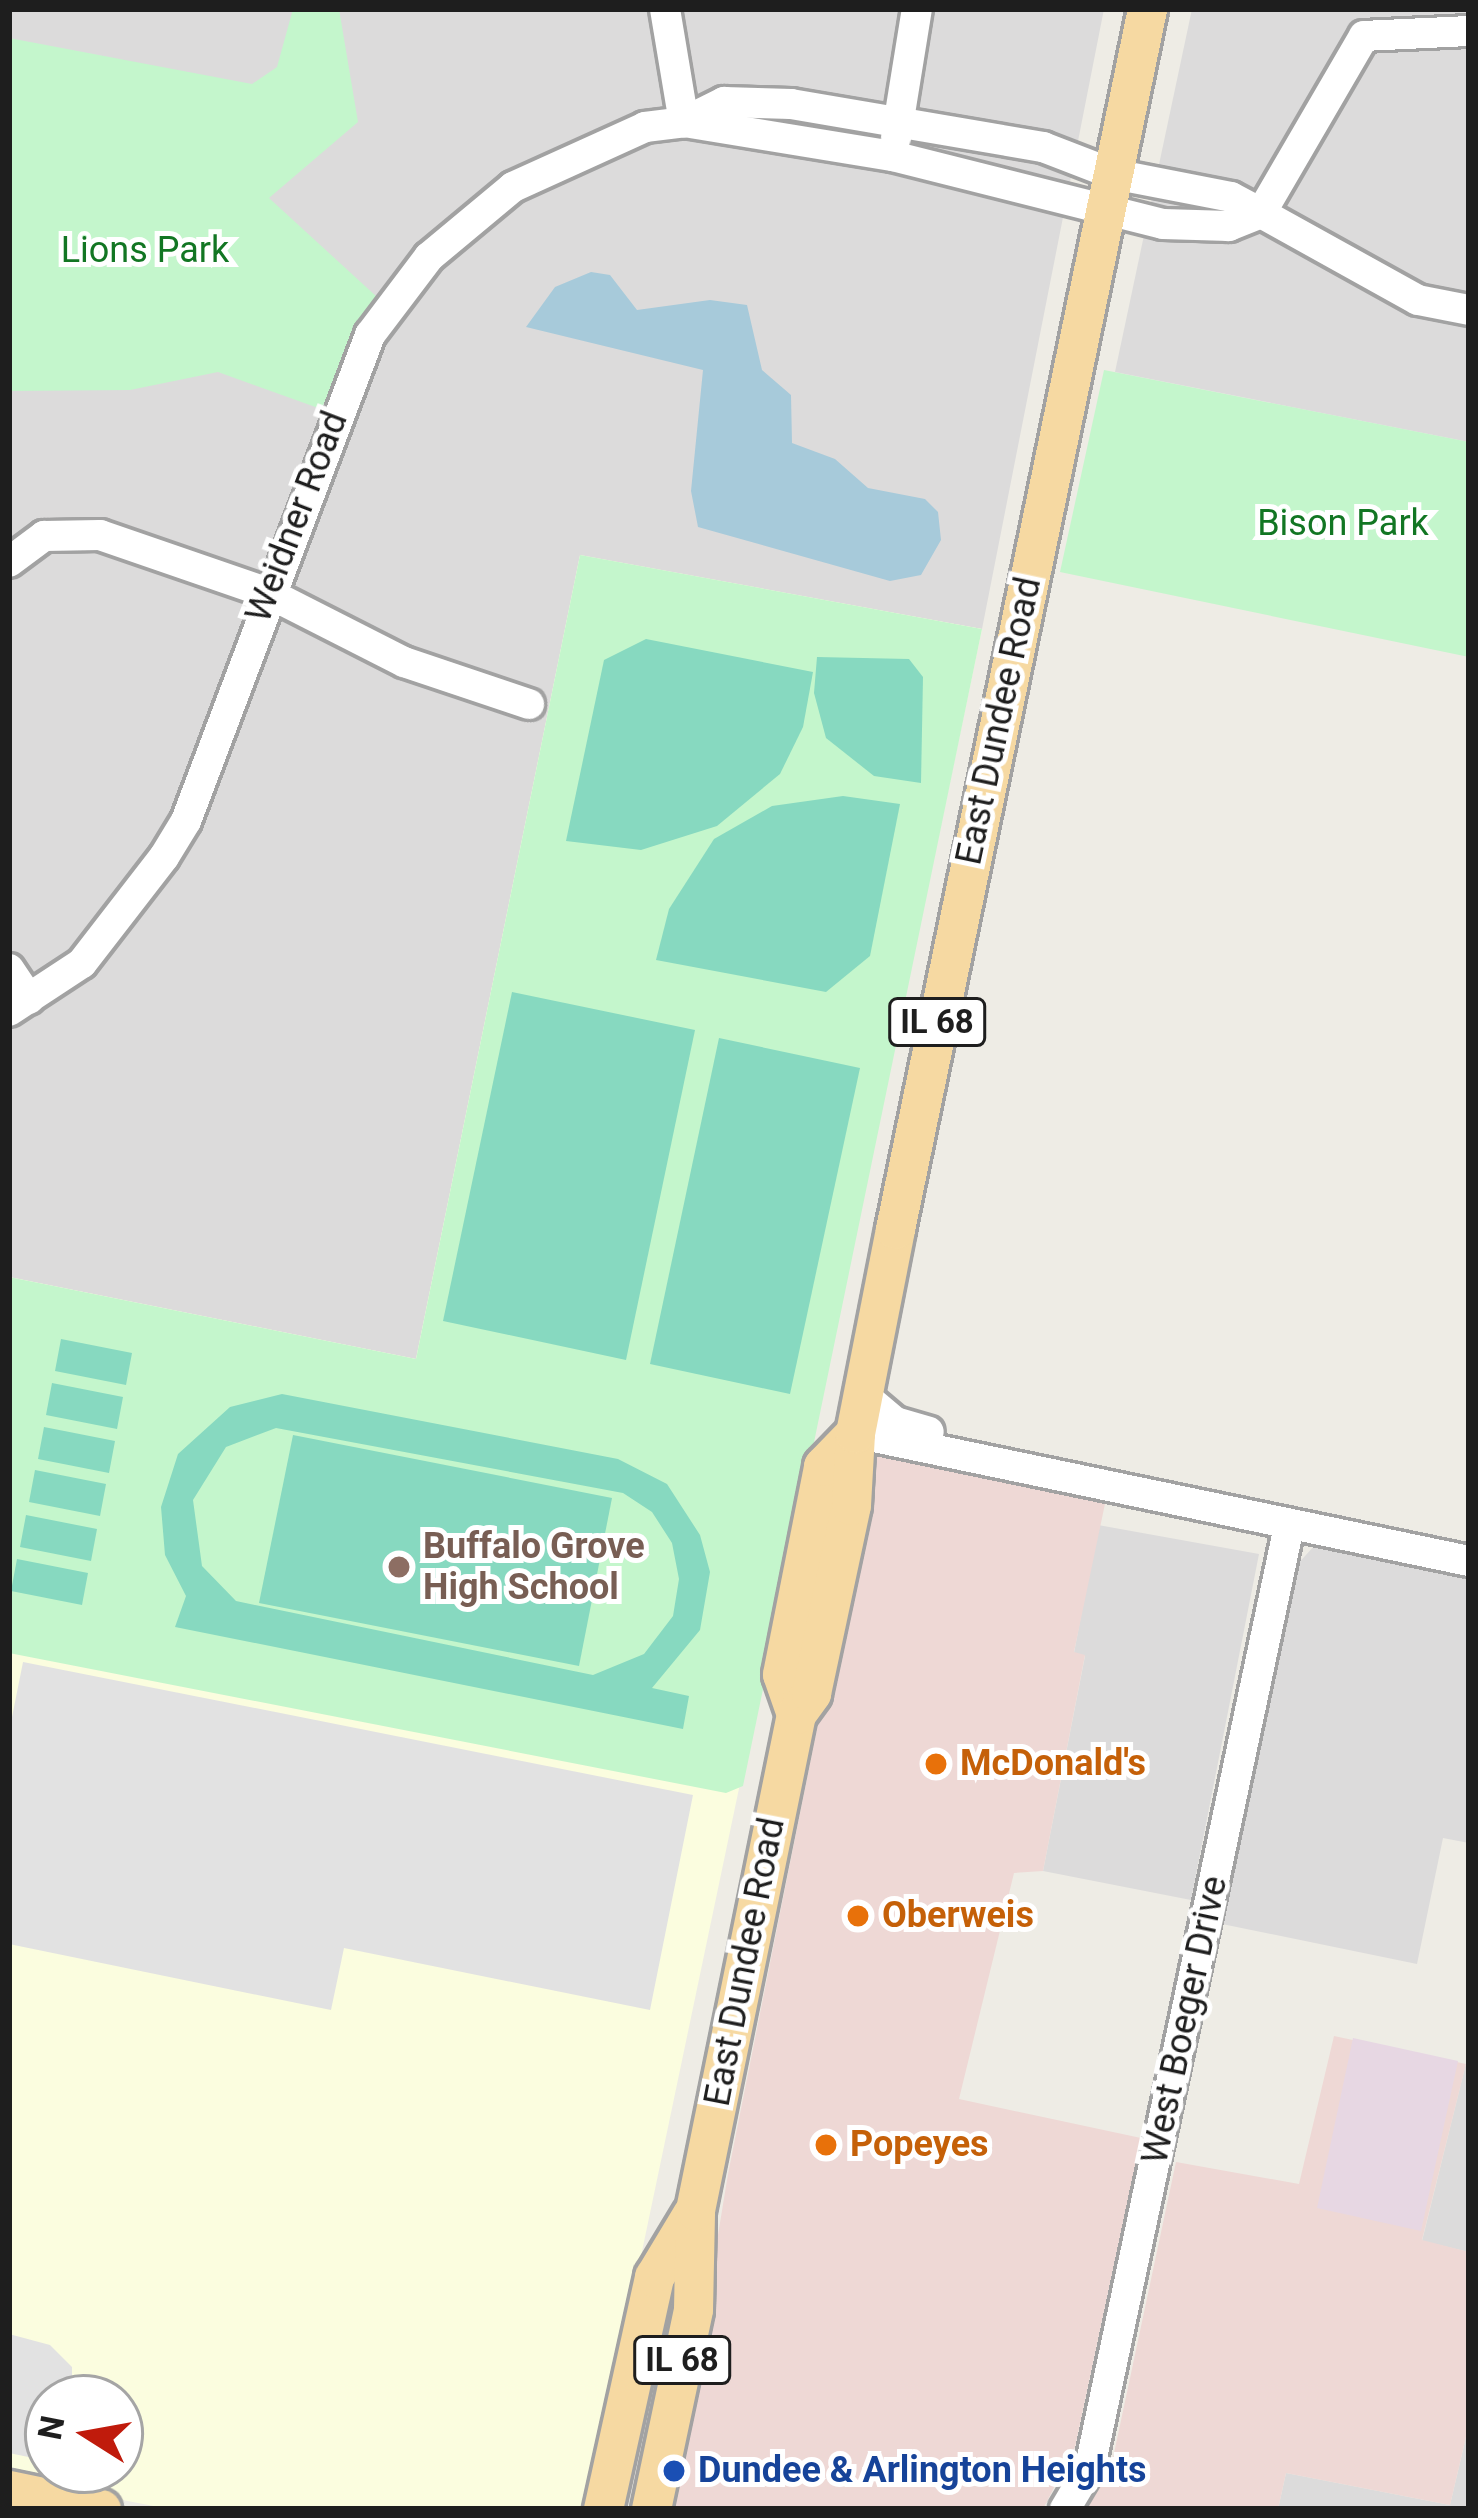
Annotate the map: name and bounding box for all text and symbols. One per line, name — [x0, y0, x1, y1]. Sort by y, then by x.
park label: Lions Park — [61, 229, 229, 273]
street label: Weidner Road — [237, 406, 357, 628]
park label: Bison Park — [1257, 502, 1429, 546]
street label: East Dundee Road — [947, 573, 1051, 869]
road number: IL 68 — [886, 995, 988, 1049]
place label: Buffalo Grove High School — [423, 1524, 645, 1609]
marker: Buffalo Grove High School — [386, 1554, 412, 1580]
place label: McDonald's — [960, 1742, 1146, 1786]
marker: McDonald's — [923, 1751, 949, 1777]
street label: East Dundee Road — [696, 1814, 794, 2110]
street label: West Boeger Drive — [1133, 1872, 1237, 2168]
place label: Oberweis — [882, 1894, 1034, 1938]
marker: Oberweis — [845, 1903, 871, 1929]
place label: Popeyes — [850, 2123, 989, 2167]
marker: Popeyes — [813, 2132, 839, 2158]
road number: IL 68 — [631, 2333, 733, 2387]
north arrow — [24, 2374, 144, 2494]
text: N — [30, 2412, 72, 2443]
place label: Dundee & Arlington Heights — [698, 2449, 1147, 2493]
marker: Dundee & Arlington Heights — [661, 2458, 687, 2484]

